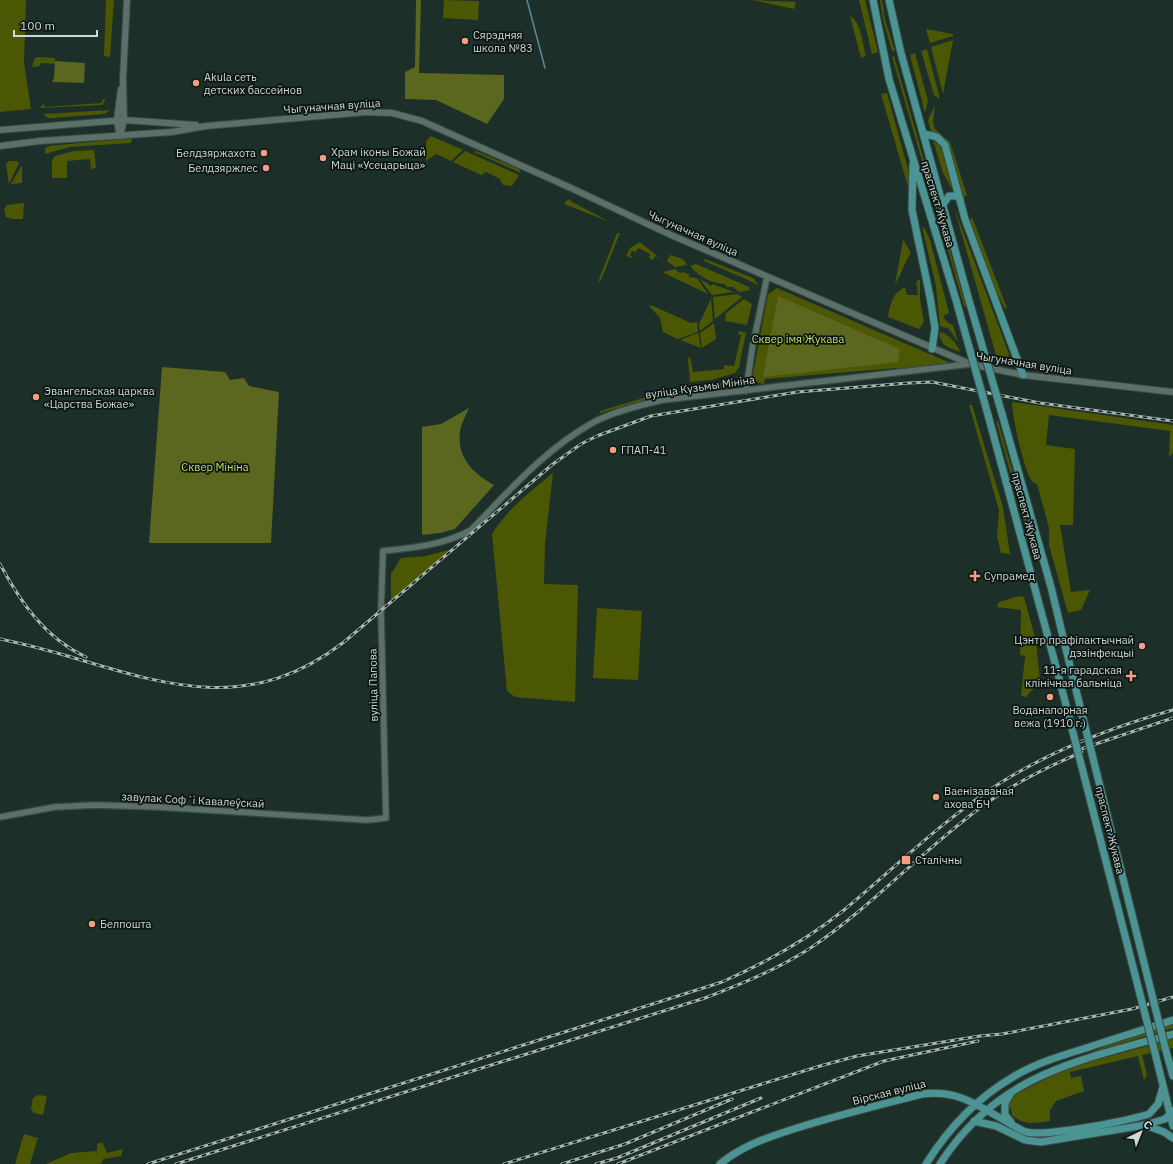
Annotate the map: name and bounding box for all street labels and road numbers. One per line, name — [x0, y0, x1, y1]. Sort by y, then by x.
street label: Чыгуначная вуліца — [283, 96, 381, 116]
street label: праспект Жукава — [918, 159, 958, 249]
street label: Чыгуначная вуліца — [646, 207, 740, 259]
street label: Чыгуначная вуліца — [975, 348, 1073, 378]
street label: вуліца Кузьмы Мініна — [644, 372, 756, 402]
street label: праспект Жукава — [1009, 471, 1045, 561]
street label: вуліца Папова — [365, 648, 381, 722]
street label: праспект Жукава — [1092, 785, 1128, 875]
street label: завулак Софʼі Кавалеўскай — [121, 789, 265, 811]
street label: Вірская вуліца — [851, 1076, 927, 1108]

